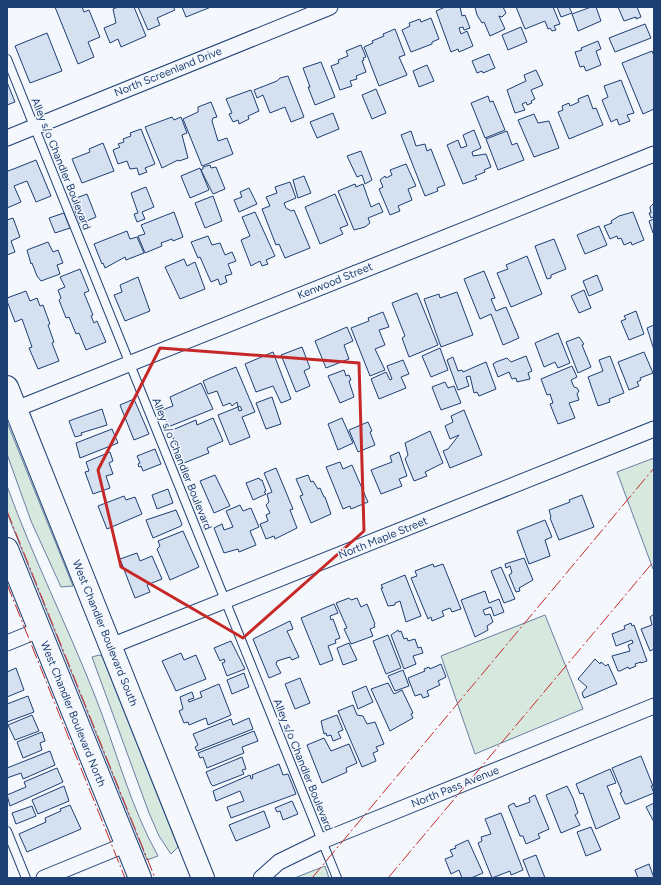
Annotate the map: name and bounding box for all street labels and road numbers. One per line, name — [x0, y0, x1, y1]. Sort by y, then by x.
street label: North Screenland Drive — [112, 44, 224, 100]
street label: Alley s/o Chandler Boulevard — [29, 96, 93, 232]
street label: Kenwood Street — [296, 260, 374, 302]
street label: Alley s/o Chandler Boulevard — [150, 396, 214, 532]
street label: North Maple Street — [337, 514, 429, 562]
street label: West Chandler Boulevard South — [70, 558, 140, 708]
street label: West Chandler Boulevard North — [38, 639, 108, 789]
street label: Alley s/o Chandler Boulevard — [271, 697, 335, 833]
street label: North Pass Avenue — [409, 763, 501, 811]

